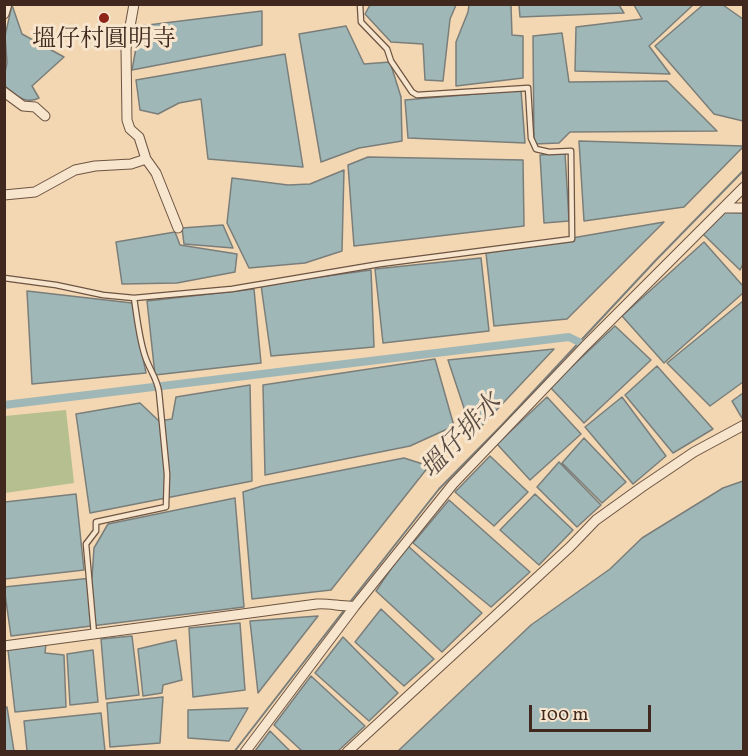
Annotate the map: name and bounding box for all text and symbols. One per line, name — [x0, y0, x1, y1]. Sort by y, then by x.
marker: 塭仔村圓明寺 — [97, 11, 111, 25]
place label: 塭仔村圓明寺 — [32, 28, 176, 56]
water label: 塭仔排水 — [416, 389, 510, 487]
scale bar — [532, 693, 654, 731]
text: 100 m — [540, 703, 589, 728]

